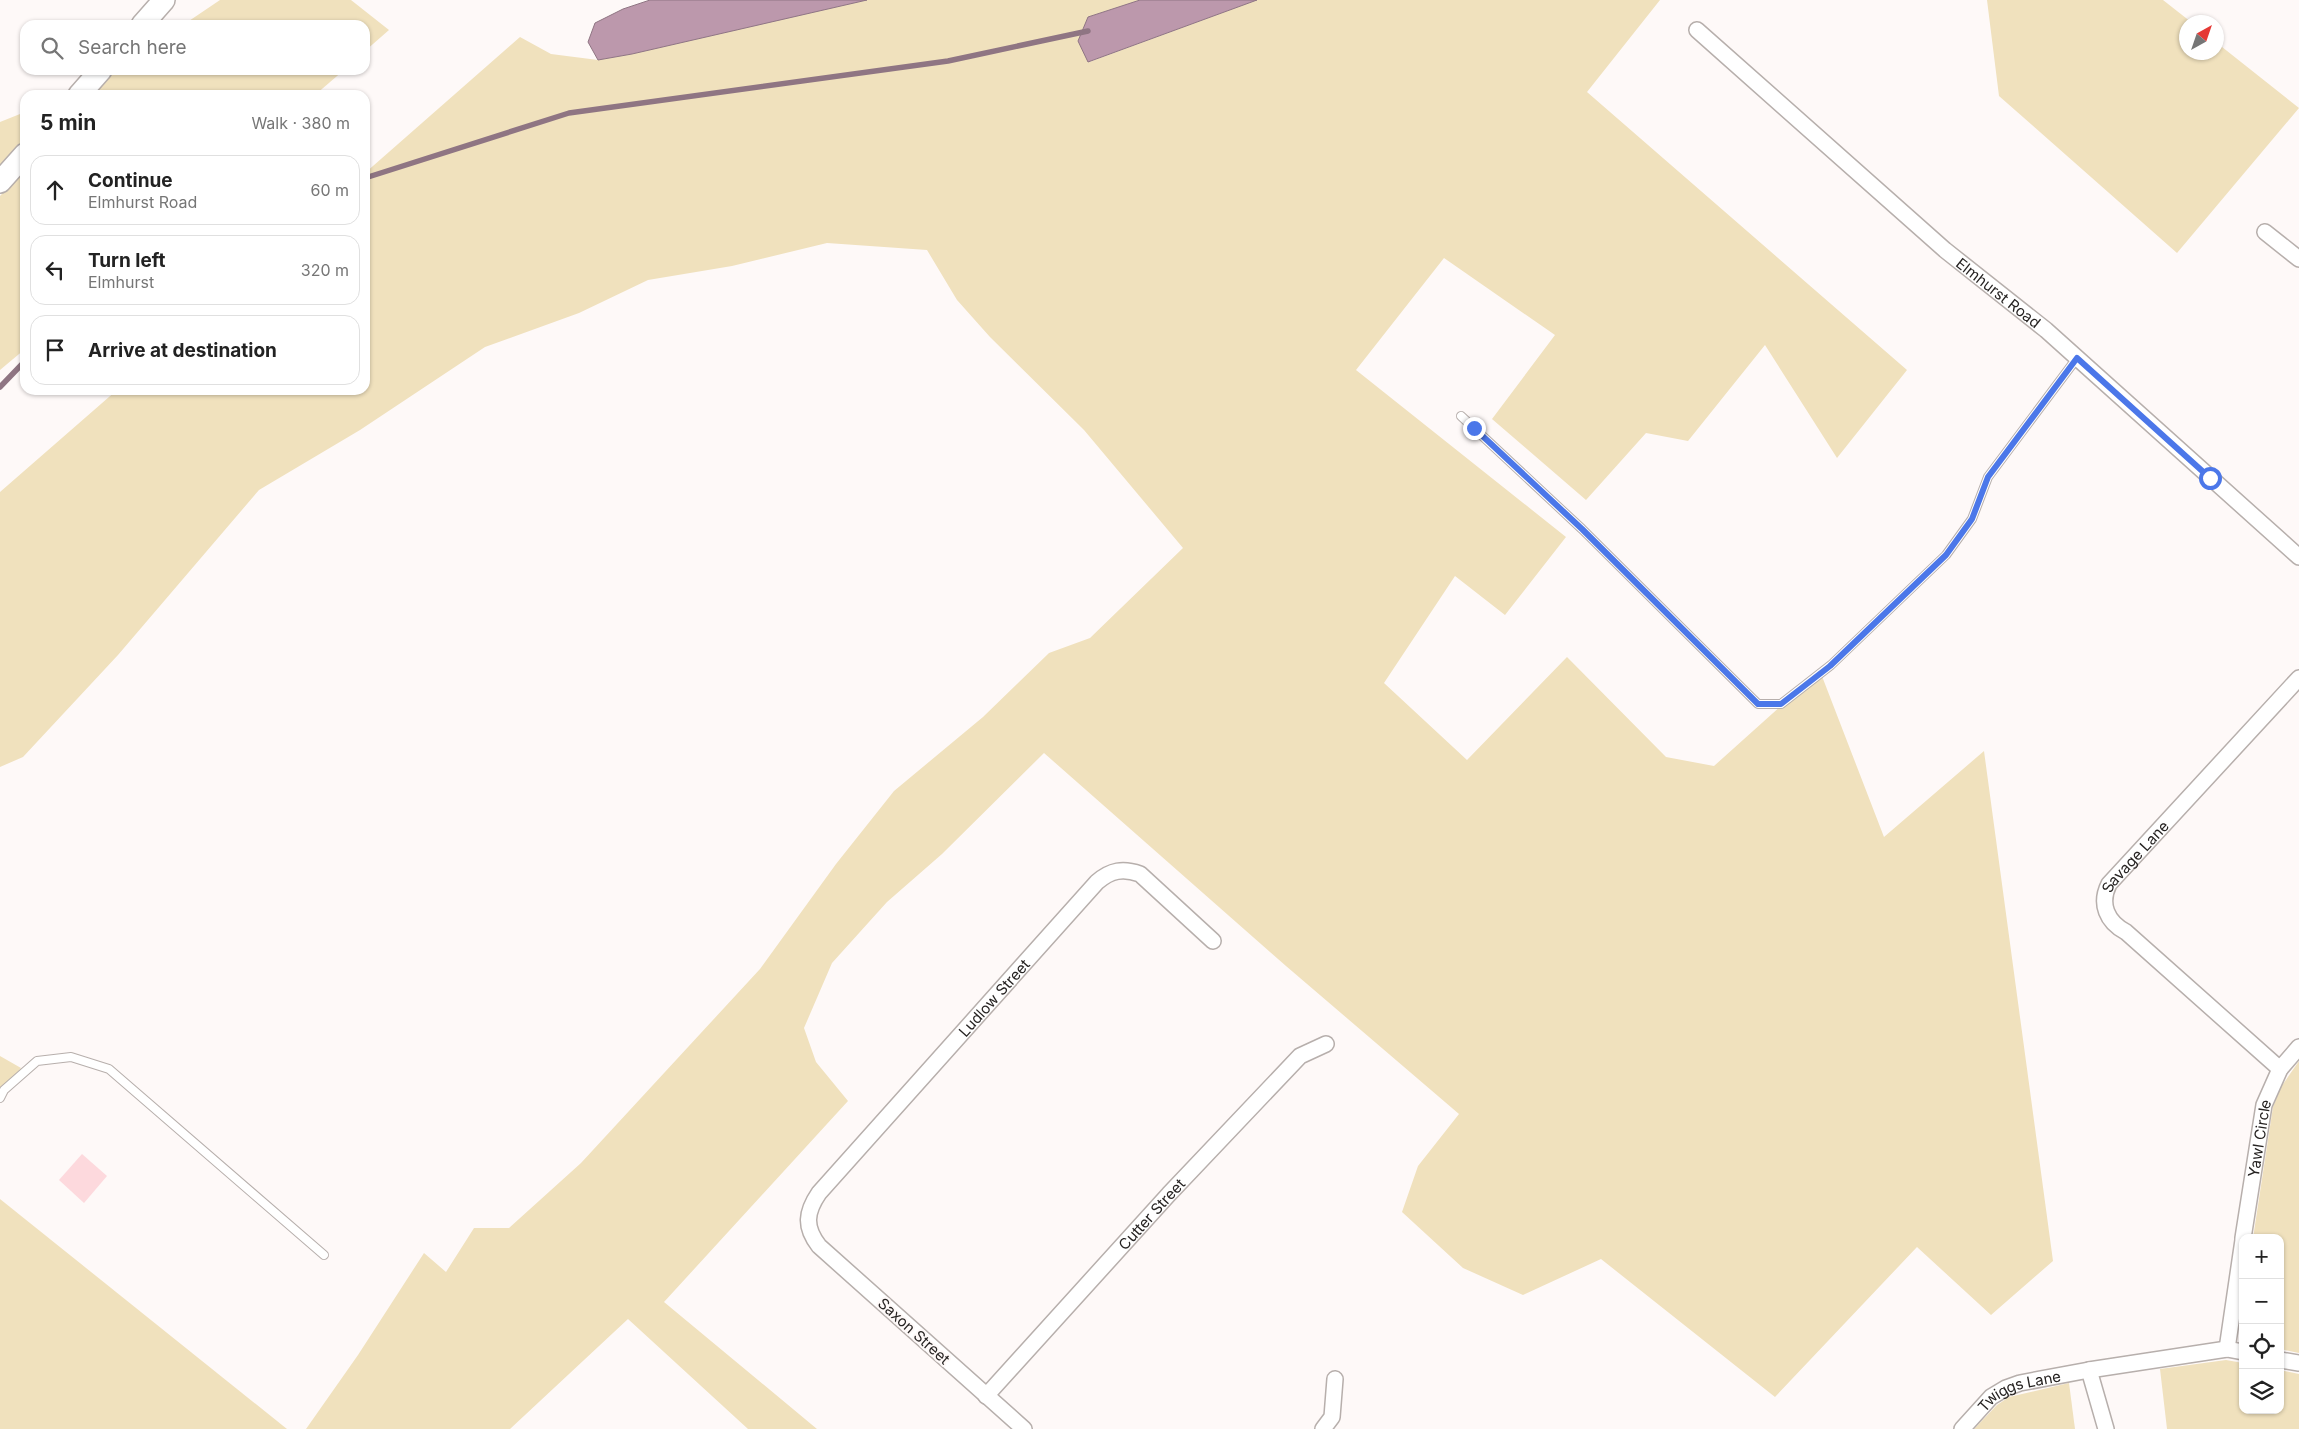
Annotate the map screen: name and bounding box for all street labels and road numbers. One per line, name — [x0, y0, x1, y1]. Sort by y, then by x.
street label: Elmhurst Road — [1953, 253, 2045, 332]
street label: Savage Lane — [2097, 816, 2172, 895]
street label: Ludlow Street — [954, 955, 1033, 1040]
street label: Yawl Circle — [2243, 1096, 2275, 1179]
street label: Cutter Street — [1114, 1174, 1189, 1253]
street label: Saxon Street — [874, 1294, 954, 1368]
street label: Twiggs Lane — [1973, 1366, 2062, 1415]

